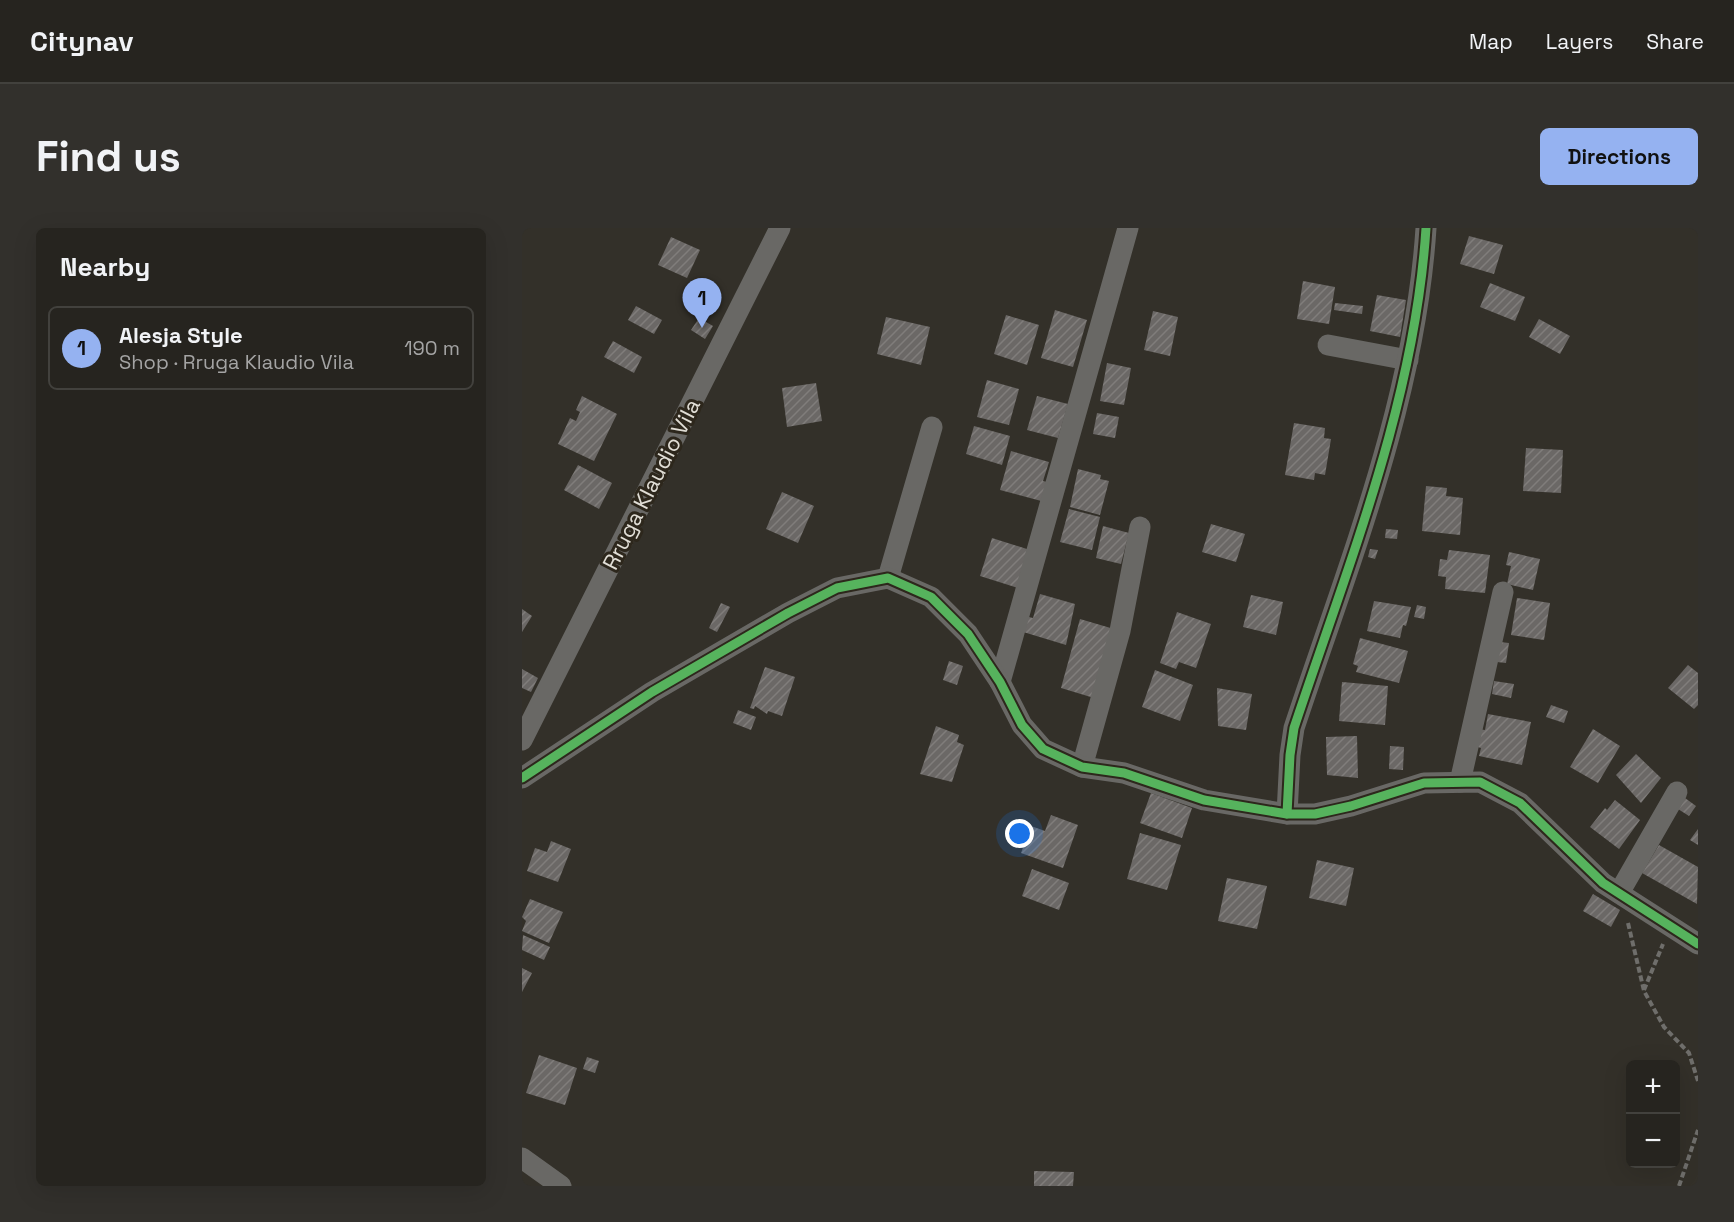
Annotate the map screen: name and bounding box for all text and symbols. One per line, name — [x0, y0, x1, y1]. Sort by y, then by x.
text: Citynav — [30, 23, 134, 59]
text: Map — [1469, 28, 1513, 55]
text: Layers — [1546, 28, 1613, 55]
text: Share — [1646, 28, 1704, 55]
button: Directions — [1540, 128, 1698, 185]
text: Find us — [36, 130, 181, 183]
text: Nearby — [60, 250, 150, 284]
pin: 1 — [682, 279, 722, 328]
text: Alesja Style — [119, 321, 243, 349]
text: 1 — [77, 335, 86, 361]
text: 190 m — [404, 335, 460, 361]
text: Shop · Rruga Klaudio Vila — [119, 349, 354, 375]
street label: Rruga Klaudio Vila — [596, 393, 706, 574]
your location — [1005, 819, 1034, 848]
map controls — [1626, 1060, 1680, 1168]
button: + — [1626, 1060, 1680, 1114]
button: − — [1626, 1114, 1680, 1168]

